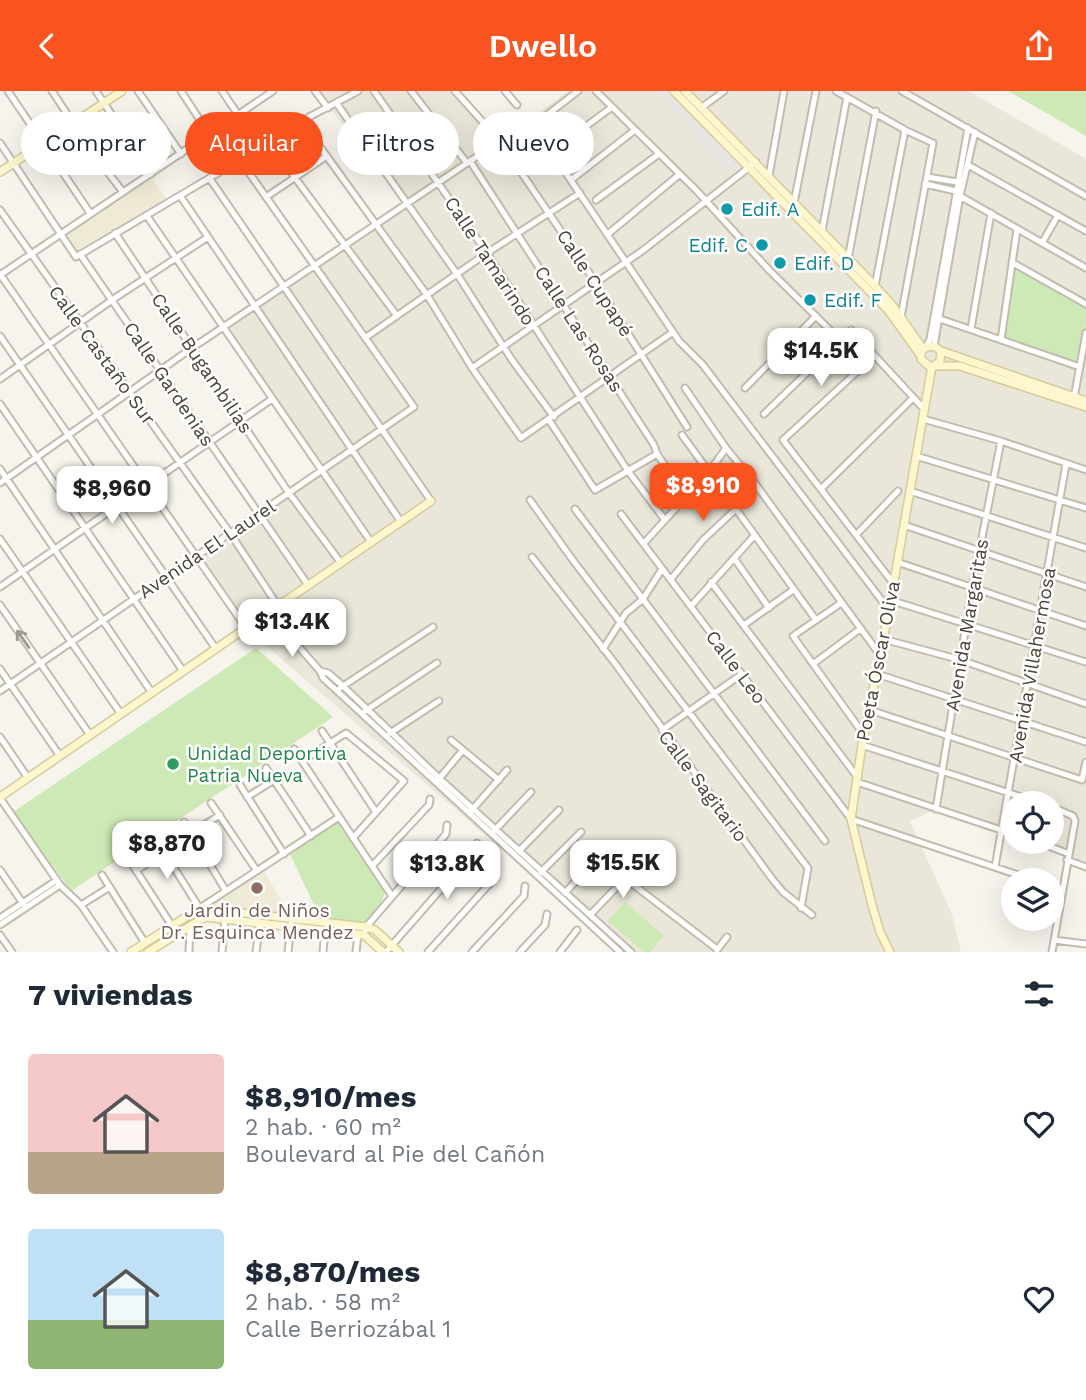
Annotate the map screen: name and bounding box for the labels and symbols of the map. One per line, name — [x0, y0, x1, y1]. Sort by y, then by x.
street label: Calle Tamarindo — [440, 192, 540, 330]
place label: Edif. A — [741, 198, 800, 221]
marker: Edif. A — [719, 201, 735, 217]
street label: Calle Cupapé — [552, 225, 638, 341]
place label: Edif. C — [688, 234, 748, 257]
marker: Edif. C — [754, 237, 770, 253]
place label: Edif. D — [794, 252, 854, 275]
marker: Edif. D — [772, 255, 788, 271]
street label: Calle Las Rosas — [530, 262, 628, 396]
street label: Calle Castaño Sur — [44, 281, 160, 429]
street label: Calle Bugambilias — [146, 288, 258, 438]
place label: Edif. F — [824, 289, 882, 312]
marker: Edif. F — [802, 292, 818, 308]
street label: Calle Gardenias — [119, 317, 219, 451]
pin: $14.5K — [764, 329, 878, 388]
pin: $8,910 — [646, 463, 760, 523]
pin: $8,960 — [55, 467, 169, 526]
street label: Avenida El Laurel — [134, 495, 280, 603]
street label: Avenida Margaritas — [940, 537, 994, 713]
street label: Avenida Villahermosa — [1003, 565, 1061, 765]
street label: Poeta Óscar Oliva — [851, 578, 905, 743]
pin: $13.4K — [235, 599, 349, 659]
street label: Calle Leo — [701, 626, 771, 708]
one-way arrow — [16, 630, 30, 649]
street label: Calle Sagitario — [654, 726, 752, 846]
place label: Unidad Deportiva Patria Nueva — [187, 742, 347, 787]
marker: Unidad Deportiva Patria Nueva — [165, 756, 181, 772]
pin: $8,870 — [110, 821, 224, 881]
pin: $13.8K — [390, 841, 504, 901]
pin: $15.5K — [566, 841, 680, 900]
marker: Jardin de Niños Dr. Esquinca Mendez — [249, 880, 265, 896]
place label: Jardin de Niños Dr. Esquinca Mendez — [160, 899, 354, 944]

